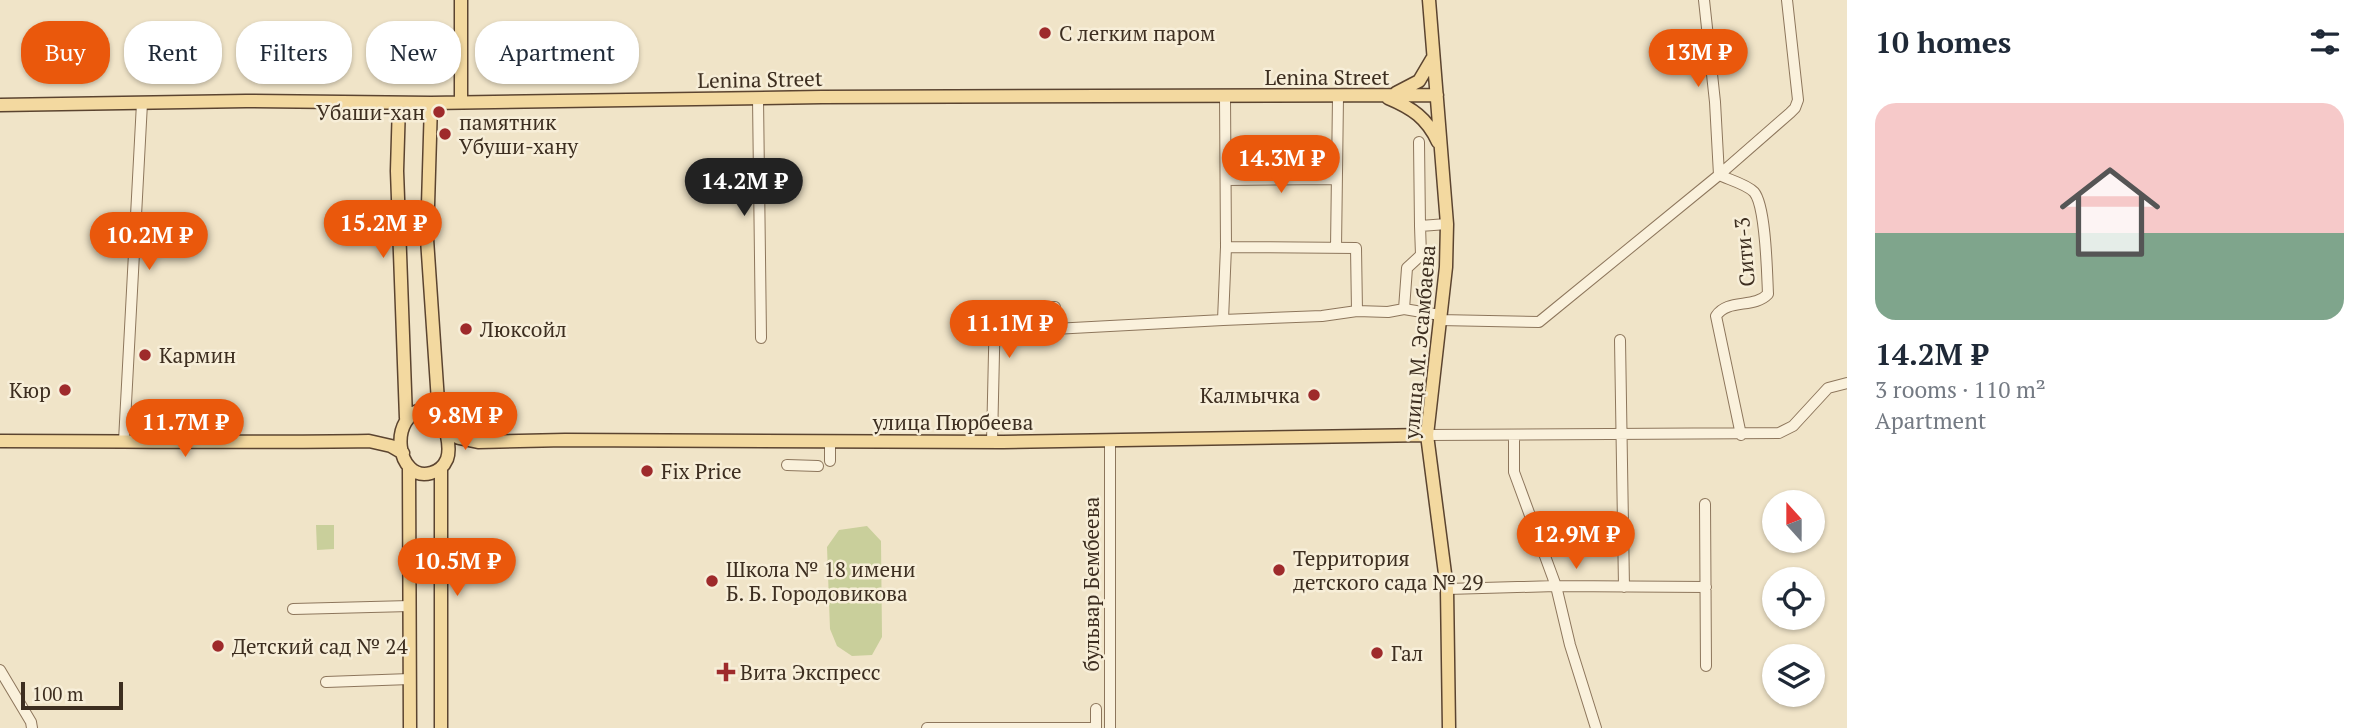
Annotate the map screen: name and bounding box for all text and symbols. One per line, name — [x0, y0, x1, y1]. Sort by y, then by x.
place label: С легким паром — [1059, 19, 1215, 47]
chip: Buy — [21, 21, 110, 84]
chip: Rent — [124, 21, 222, 84]
chip: Filters — [236, 21, 352, 84]
chip: New — [366, 21, 461, 84]
chip: Apartment — [475, 21, 639, 84]
text: 10 homes — [1875, 22, 2011, 62]
icon: filters — [2306, 23, 2344, 61]
marker: С легким паром — [1037, 25, 1053, 41]
pin: 13M ₽ — [1649, 29, 1747, 89]
text: 13M ₽ — [1665, 36, 1731, 67]
street label: Lenina Street — [1264, 63, 1390, 91]
street label: Lenina Street — [697, 64, 823, 94]
place label: Убаши-хан — [316, 98, 425, 126]
marker: Убаши-хан — [431, 104, 447, 120]
place label: памятник Убуши-хану — [459, 108, 579, 160]
marker: памятник Убуши-хану — [437, 126, 453, 142]
pin: 14.3M ₽ — [1216, 136, 1346, 195]
text: 14.3M ₽ — [1238, 142, 1324, 173]
icon: home — [2047, 149, 2173, 275]
pin: 14.2M ₽ — [679, 158, 809, 218]
text: 14.2M ₽ — [701, 165, 787, 196]
pin: 15.2M ₽ — [318, 201, 448, 260]
text: 15.2M ₽ — [340, 207, 426, 238]
pin: 10.2M ₽ — [84, 212, 214, 272]
street label: Сити-3 — [1727, 216, 1761, 288]
text: 10.2M ₽ — [106, 219, 192, 250]
street label: улица М. Эсамбаева — [1396, 243, 1441, 441]
pin: 11.1M ₽ — [944, 300, 1074, 360]
text: 11.1M ₽ — [966, 307, 1052, 338]
place label: Люксойл — [479, 315, 567, 343]
marker: Люксойл — [458, 321, 474, 337]
text: 14.2M ₽ — [1875, 334, 1988, 374]
place label: Кармин — [159, 341, 236, 369]
marker: Кармин — [137, 347, 153, 363]
text: 3 rooms · 110 m² — [1875, 374, 2046, 405]
place label: Кюр — [9, 376, 51, 404]
place label: Калмычка — [1200, 381, 1300, 409]
marker: Кюр — [57, 382, 73, 398]
marker: Калмычка — [1306, 387, 1322, 403]
pin: 9.8M ₽ — [408, 392, 522, 452]
text: 9.8M ₽ — [428, 399, 502, 430]
pin: 11.7M ₽ — [120, 400, 250, 459]
text: Apartment — [1875, 405, 1986, 436]
text: 11.7M ₽ — [142, 406, 228, 437]
street label: улица Пюрбеева — [872, 408, 1034, 436]
place label: Fix Price — [661, 457, 742, 485]
marker: Fix Price — [639, 463, 655, 479]
north arrow — [1762, 490, 1825, 553]
map controls — [1762, 490, 1825, 707]
street label: бульвар Бембеева — [1077, 496, 1105, 671]
pin: 12.9M ₽ — [1511, 512, 1641, 571]
text: 12.9M ₽ — [1533, 518, 1619, 549]
pin: 10.5M ₽ — [392, 538, 522, 598]
place label: Территория детского сада № 29 — [1293, 544, 1484, 596]
text: 10.5M ₽ — [414, 545, 500, 576]
place label: Школа № 18 имени Б. Б. Городовикова — [726, 555, 916, 607]
marker: Территория детского сада № 29 — [1271, 562, 1287, 578]
button: locate — [1762, 567, 1825, 630]
marker: Школа № 18 имени Б. Б. Городовикова — [704, 573, 720, 589]
place label: Детский сад № 24 — [232, 632, 408, 660]
marker: Детский сад № 24 — [210, 638, 226, 654]
place label: Гал — [1391, 639, 1423, 667]
button: layers — [1762, 644, 1825, 707]
marker: Гал — [1369, 645, 1385, 661]
place label: Вита Экспресс — [740, 658, 881, 686]
marker: Вита Экспресс — [718, 664, 734, 680]
scale bar — [21, 679, 122, 711]
text: 100 m — [32, 681, 83, 706]

